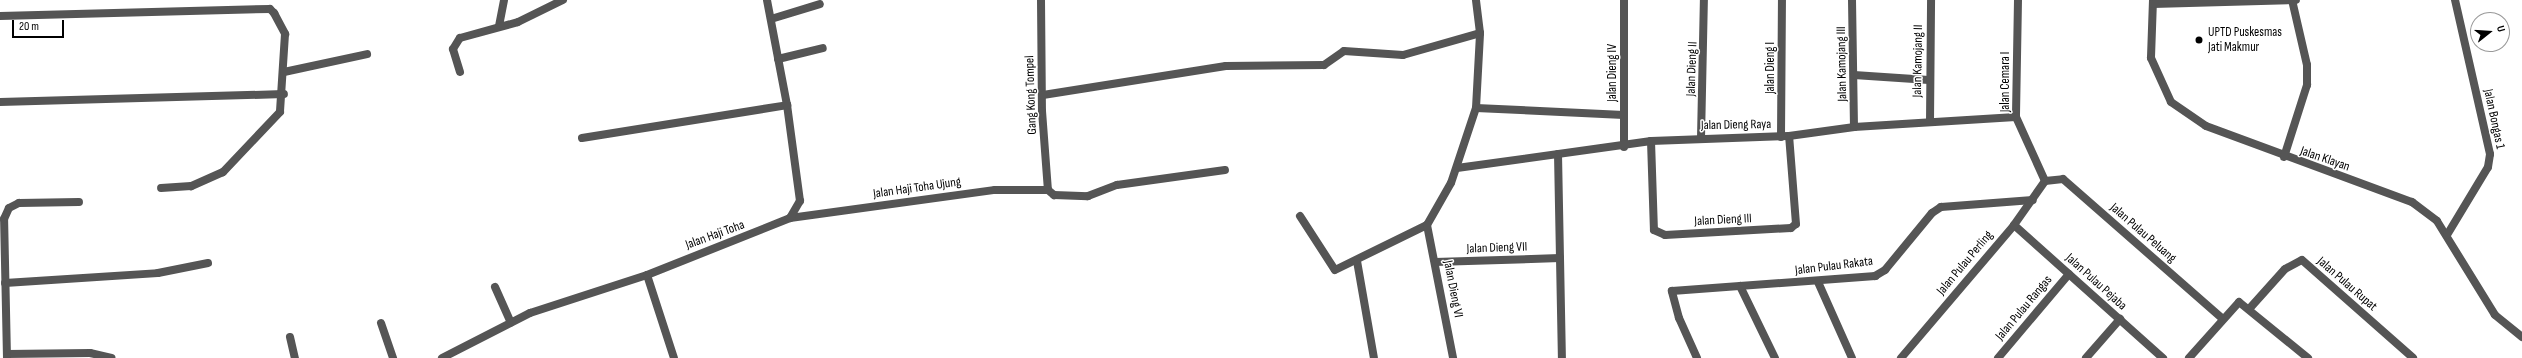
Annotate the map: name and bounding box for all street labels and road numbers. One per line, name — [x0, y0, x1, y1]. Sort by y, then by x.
street label: Jalan Kamojang II — [1910, 25, 1926, 97]
street label: Jalan Kamojang III — [1834, 26, 1850, 102]
street label: Jalan Dieng II — [1683, 41, 1701, 97]
street label: Jalan Dieng I — [1762, 42, 1778, 94]
street label: Jalan Dieng IV — [1604, 44, 1620, 102]
street label: Jalan Cemara I — [1997, 52, 2013, 112]
street label: Gang Kong Tompel — [1022, 55, 1040, 135]
street label: Jalan Bongas 1 — [2480, 88, 2508, 150]
street label: Jalan Dieng Raya — [1701, 117, 1771, 133]
street label: Jalan Klayan — [2298, 143, 2352, 175]
street label: Jalan Haji Toha Ujung — [872, 174, 962, 202]
street label: Jalan Pulau Peluang — [2107, 200, 2179, 266]
street label: Jalan Dieng III — [1694, 211, 1752, 229]
street label: Jalan Haji Toha — [683, 217, 747, 253]
street label: Jalan Pulau Perling — [1934, 228, 1996, 298]
street label: Jalan Dieng VII — [1466, 239, 1528, 257]
street label: Jalan Pulau Pejaba — [2062, 250, 2130, 314]
street label: Jalan Pulau Rakata — [1794, 253, 1874, 279]
street label: Jalan Pulau Rupat — [2314, 254, 2380, 314]
street label: Jalan Dieng VI — [1440, 259, 1466, 319]
street label: Jalan Pulau Rangas — [1992, 272, 2056, 344]

